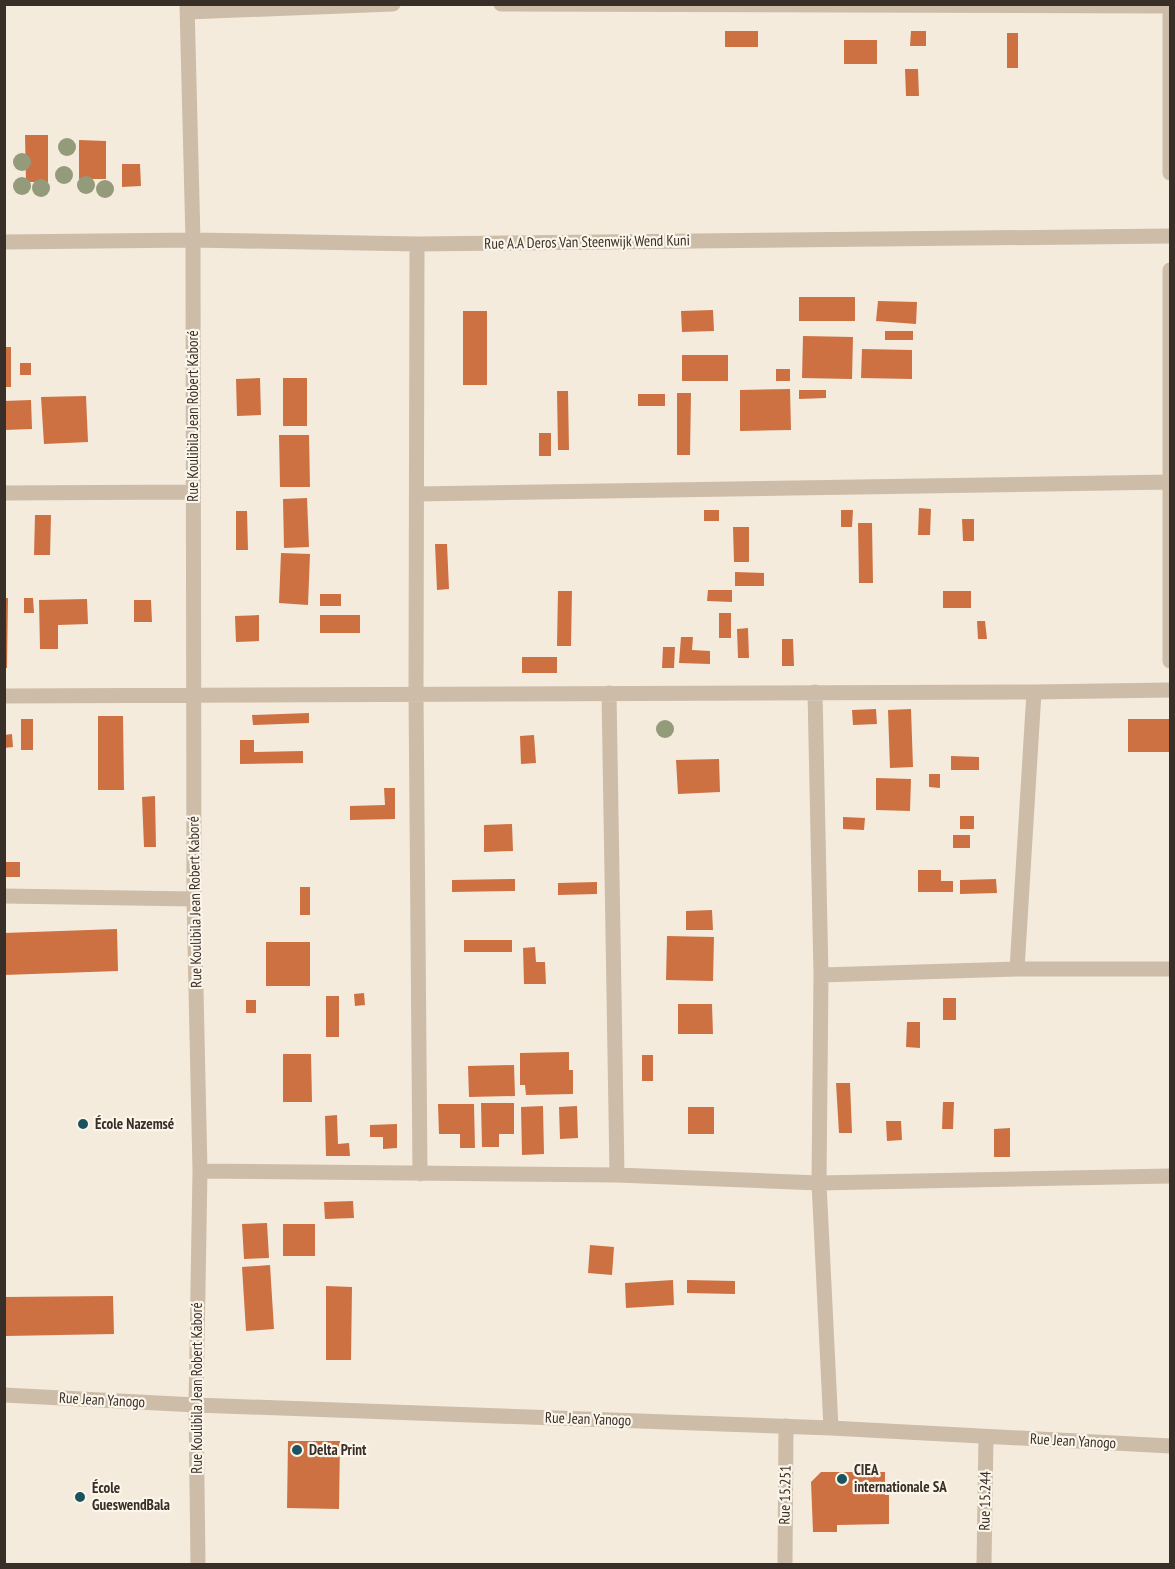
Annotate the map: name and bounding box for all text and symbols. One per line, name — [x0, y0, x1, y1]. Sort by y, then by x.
street label: Rue A.A Deros Van Steenwijk Wend Kuni — [484, 230, 690, 253]
street label: Rue Koulibila Jean Robert Kaboré — [183, 330, 202, 502]
street label: Rue Koulibila Jean Robert Kaboré — [184, 816, 205, 988]
place label: École Nazemsé — [95, 1114, 174, 1133]
marker: École Nazemsé — [76, 1117, 90, 1131]
street label: Rue Koulibila Jean Robert Kaboré — [187, 1302, 206, 1474]
street label: Rue Jean Yanogo — [58, 1388, 146, 1411]
street label: Rue Jean Yanogo — [545, 1408, 631, 1430]
street label: Rue Jean Yanogo — [1029, 1429, 1117, 1452]
place label: Delta Print — [309, 1440, 367, 1459]
marker: Delta Print — [290, 1443, 304, 1457]
place label: CIEA internationale SA — [854, 1460, 947, 1496]
street label: Rue 15.251 — [774, 1465, 795, 1525]
street label: Rue 15.244 — [974, 1471, 995, 1531]
marker: CIEA internationale SA — [835, 1472, 849, 1486]
place label: École GueswendBala — [92, 1478, 170, 1514]
marker: École GueswendBala — [73, 1490, 87, 1504]

